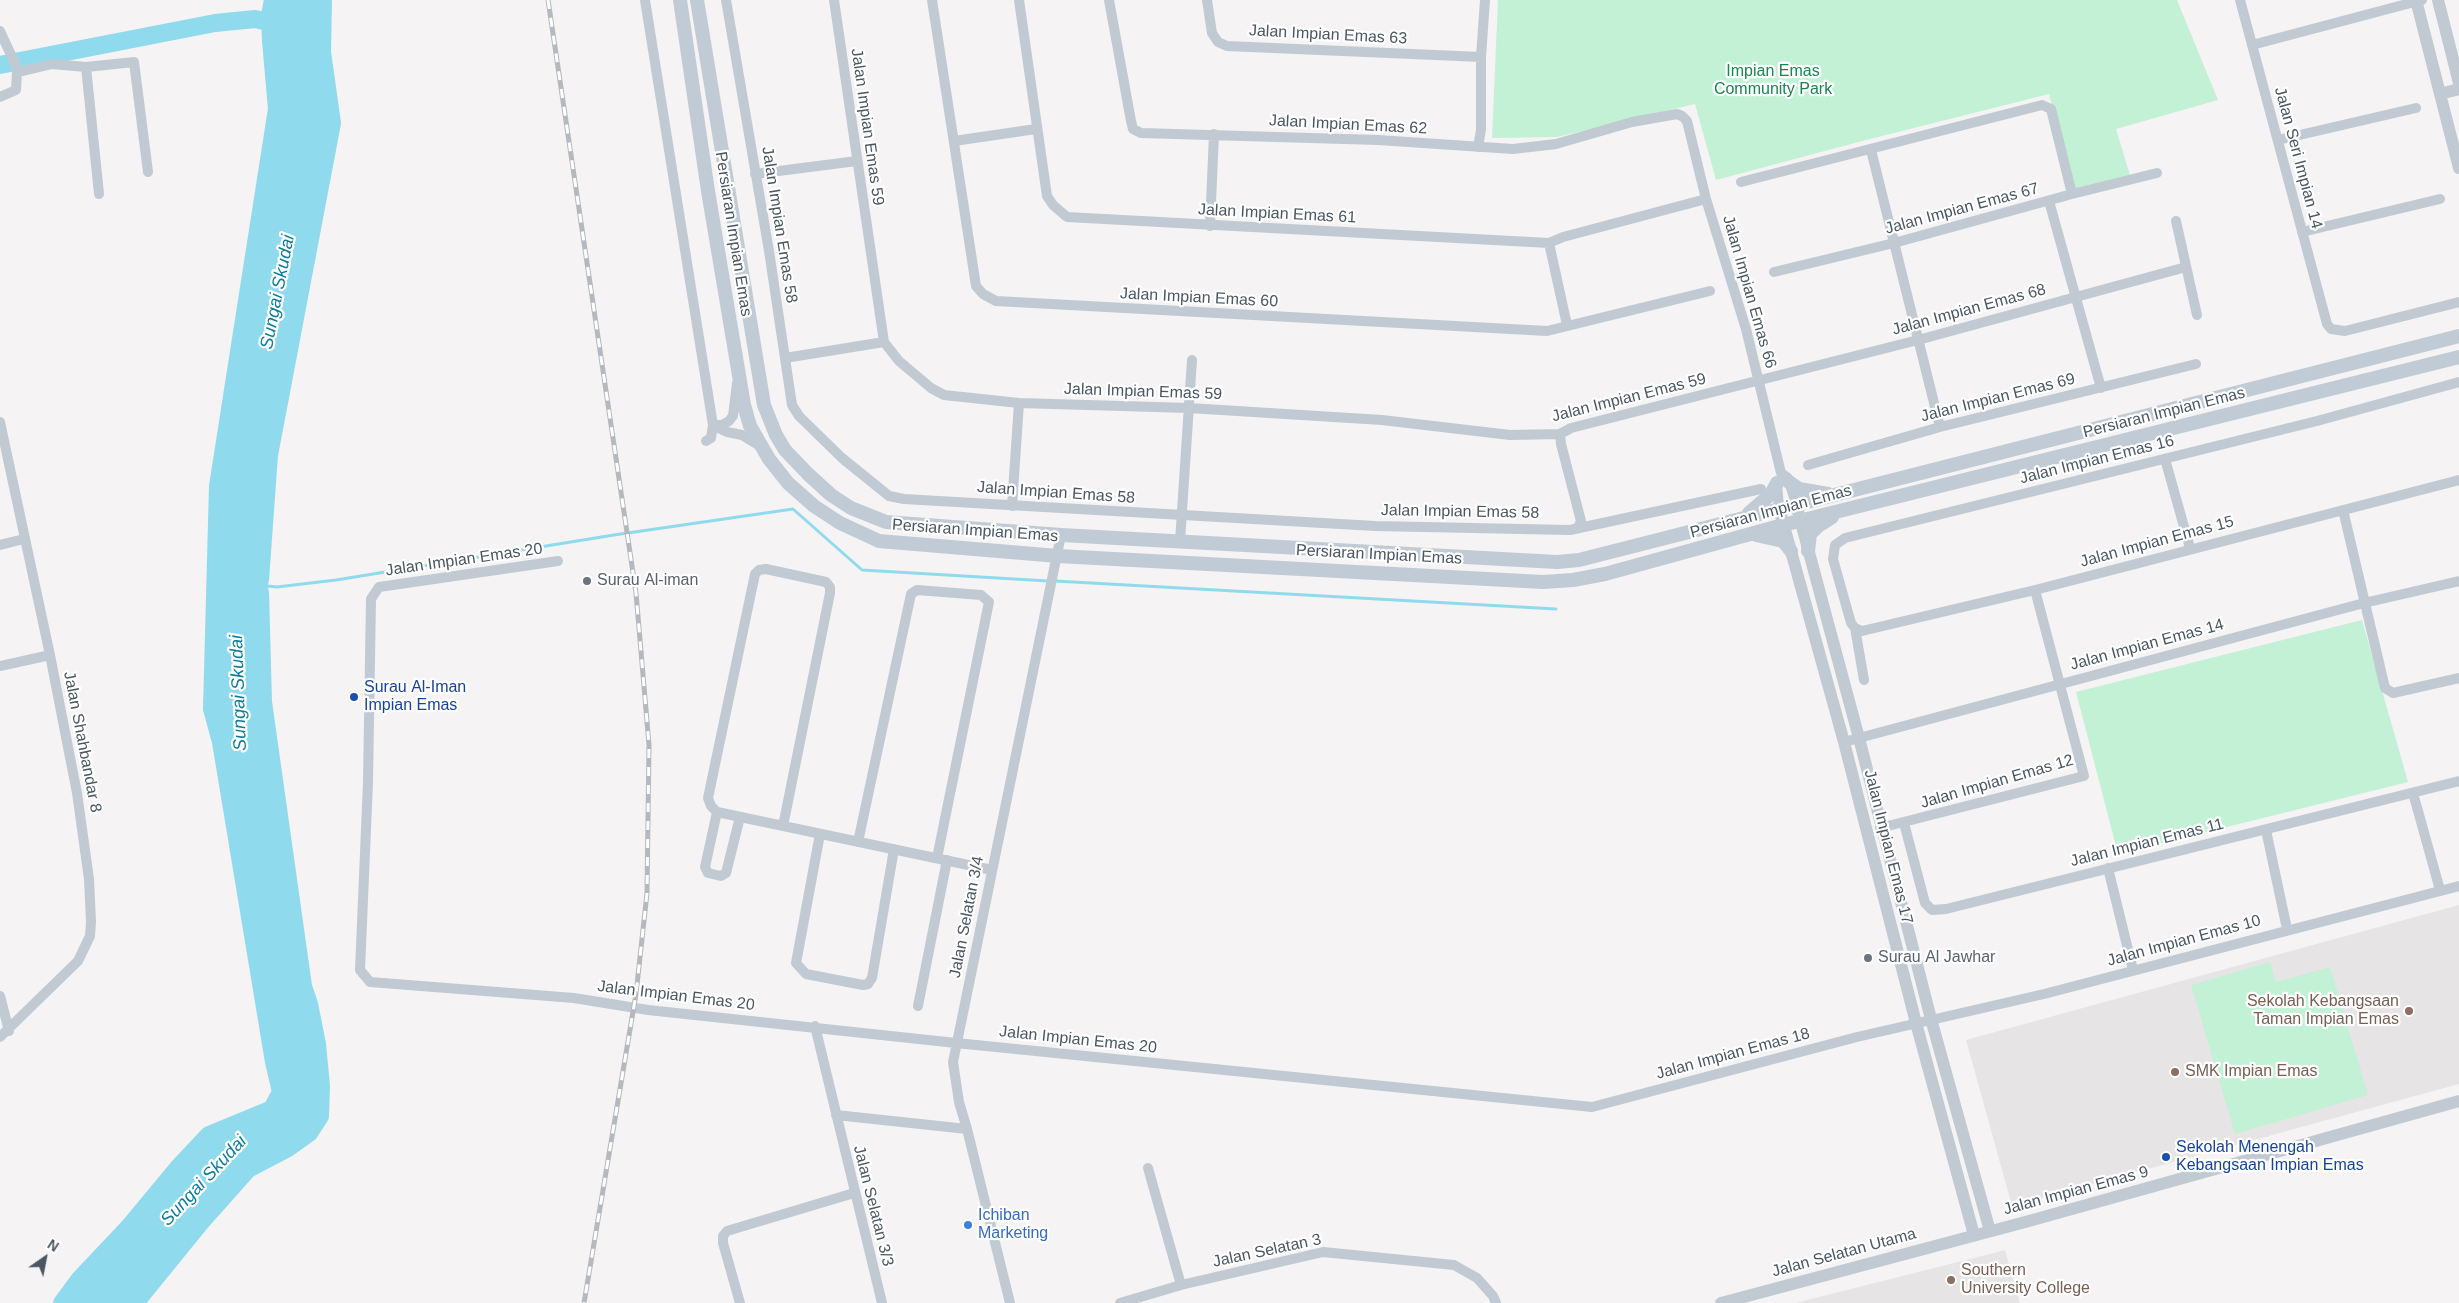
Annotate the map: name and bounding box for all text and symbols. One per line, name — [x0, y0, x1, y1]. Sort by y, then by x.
street label: Jalan Impian Emas 63 — [1248, 21, 1408, 49]
street label: Jalan Impian Emas 59 — [846, 47, 888, 207]
park label: Impian Emas Community Park — [1714, 62, 1832, 100]
street label: Jalan Seri Impian 14 — [2270, 85, 2326, 231]
street label: Jalan Impian Emas 62 — [1268, 111, 1428, 139]
street label: Jalan Impian Emas 58 — [757, 145, 801, 305]
street label: Persiaran Impian Emas — [711, 150, 755, 318]
street label: Jalan Impian Emas 67 — [1883, 179, 2041, 239]
street label: Jalan Impian Emas 61 — [1197, 200, 1357, 228]
street label: Jalan Impian Emas 66 — [1718, 213, 1780, 371]
water label: Sungai Skudai — [256, 233, 300, 351]
street label: Jalan Impian Emas 68 — [1890, 280, 2048, 340]
street label: Jalan Impian Emas 60 — [1119, 284, 1279, 312]
street label: Jalan Impian Emas 59 — [1550, 370, 1708, 426]
street label: Jalan Impian Emas 69 — [1919, 370, 2077, 426]
street label: Jalan Impian Emas 59 — [1064, 380, 1222, 404]
street label: Persiaran Impian Emas — [2081, 384, 2247, 442]
street label: Jalan Impian Emas 16 — [2018, 432, 2176, 488]
street label: Jalan Impian Emas 58 — [976, 478, 1136, 508]
street label: Persiaran Impian Emas — [1688, 481, 1854, 543]
street label: Jalan Impian Emas 58 — [1381, 501, 1539, 523]
street label: Jalan Impian Emas 15 — [2078, 512, 2236, 572]
street label: Persiaran Impian Emas — [891, 516, 1059, 546]
street label: Jalan Impian Emas 20 — [384, 539, 544, 581]
street label: Persiaran Impian Emas — [1295, 541, 1463, 569]
place label: Surau Al-iman — [597, 571, 698, 591]
marker: Surau Al-iman — [581, 575, 593, 587]
street label: Jalan Impian Emas 14 — [2068, 615, 2226, 675]
water label: Sungai Skudai — [226, 635, 252, 751]
street label: Jalan Shahbandar 8 — [59, 670, 105, 814]
place label: Surau Al-Iman Impian Emas — [364, 678, 466, 716]
marker: Surau Al-Iman Impian Emas — [348, 691, 360, 703]
street label: Jalan Impian Emas 12 — [1918, 751, 2076, 813]
street label: Jalan Impian Emas 17 — [1860, 768, 1916, 926]
street label: Jalan Impian Emas 11 — [2068, 815, 2226, 871]
street label: Jalan Selatan 3/4 — [946, 854, 988, 980]
street label: Jalan Impian Emas 10 — [2105, 911, 2263, 971]
place label: Surau Al Jawhar — [1878, 948, 1995, 968]
marker: Surau Al Jawhar — [1862, 952, 1874, 964]
street label: Jalan Impian Emas 20 — [596, 977, 756, 1015]
place label: Sekolah Kebangsaan Taman Impian Emas — [2247, 992, 2399, 1030]
marker: Sekolah Kebangsaan Taman Impian Emas — [2403, 1005, 2415, 1017]
street label: Jalan Impian Emas 20 — [998, 1022, 1158, 1058]
street label: Jalan Impian Emas 18 — [1654, 1024, 1812, 1084]
place label: SMK Impian Emas — [2185, 1062, 2317, 1082]
marker: SMK Impian Emas — [2169, 1066, 2181, 1078]
water label: Sungai Skudai — [157, 1131, 251, 1231]
place label: Sekolah Menengah Kebangsaan Impian Emas — [2176, 1138, 2364, 1176]
street label: Jalan Selatan 3/3 — [849, 1144, 897, 1268]
marker: Sekolah Menengah Kebangsaan Impian Emas — [2160, 1151, 2172, 1163]
street label: Jalan Impian Emas 9 — [2001, 1162, 2151, 1220]
place label: Ichiban Marketing — [978, 1206, 1048, 1244]
marker: Ichiban Marketing — [962, 1219, 974, 1231]
street label: Jalan Selatan Utama — [1770, 1225, 1918, 1281]
street label: Jalan Selatan 3 — [1211, 1230, 1323, 1272]
north arrow — [20, 1233, 70, 1283]
text: N — [45, 1236, 62, 1255]
place label: Southern University College — [1961, 1261, 2090, 1299]
marker: Southern University College — [1945, 1274, 1957, 1286]

